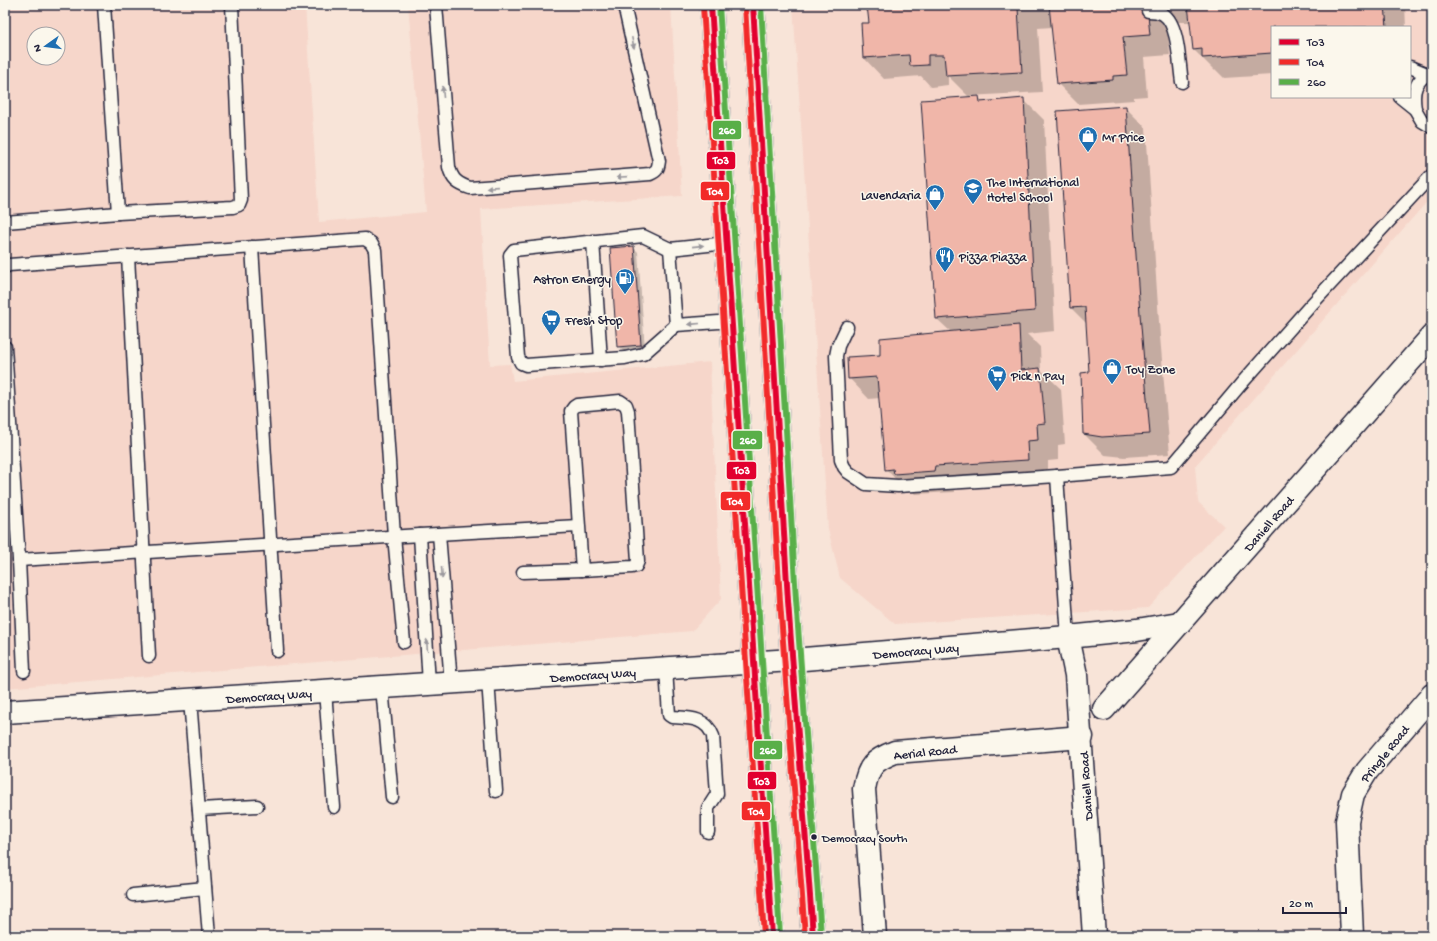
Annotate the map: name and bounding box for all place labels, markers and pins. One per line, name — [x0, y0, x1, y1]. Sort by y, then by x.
shop icon: Mr Price — [1077, 125, 1099, 153]
place label: Mr Price — [1102, 131, 1145, 146]
place label: The International Hotel School — [986, 176, 1079, 206]
school or university icon: The International Hotel School — [962, 177, 984, 205]
shop icon: Lavendaria — [924, 183, 946, 211]
place label: Lavendaria — [861, 189, 922, 204]
restaurant icon: Pizza Piazza — [934, 245, 956, 273]
place label: Pizza Piazza — [958, 251, 1027, 266]
fuel station icon: Astron Energy — [614, 267, 636, 295]
place label: Astron Energy — [533, 273, 612, 288]
supermarket icon: Fresh Stop — [540, 308, 562, 336]
place label: Fresh Stop — [564, 314, 623, 329]
shop icon: Toy Zone — [1101, 357, 1123, 385]
place label: Toy Zone — [1125, 363, 1176, 378]
supermarket icon: Pick n Pay — [986, 364, 1008, 392]
place label: Pick n Pay — [1010, 370, 1065, 385]
marker: Democracy South — [809, 832, 819, 842]
place label: Democracy South — [821, 833, 908, 847]

